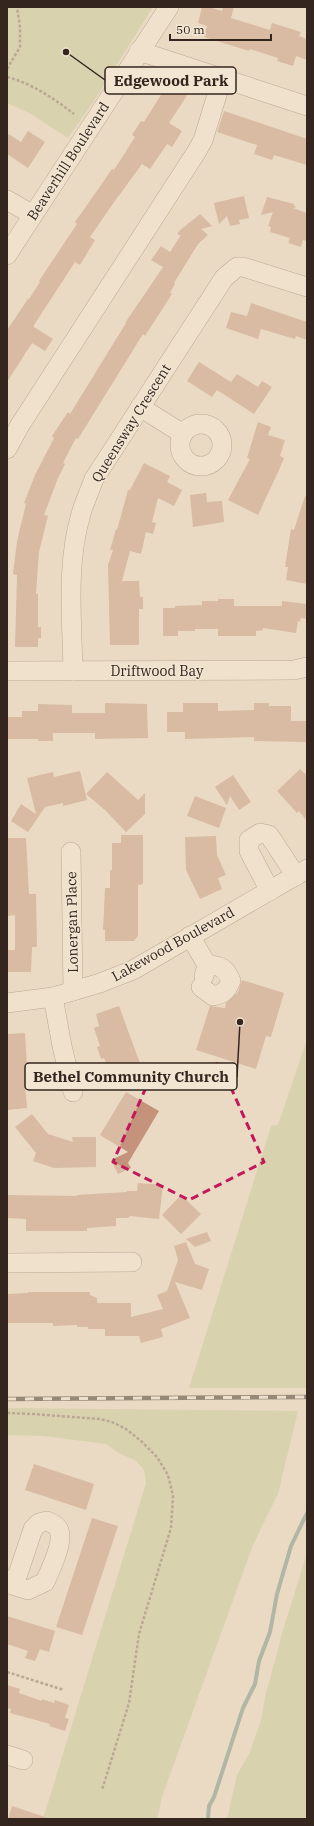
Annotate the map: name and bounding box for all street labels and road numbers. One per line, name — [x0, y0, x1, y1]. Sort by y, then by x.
street label: Beaverhill Boulevard — [23, 98, 113, 224]
street label: Queensway Crescent — [87, 360, 175, 486]
street label: Driftwood Bay — [110, 662, 204, 680]
street label: Lonergan Place — [62, 871, 82, 973]
street label: Lakewood Boulevard — [109, 903, 238, 985]

